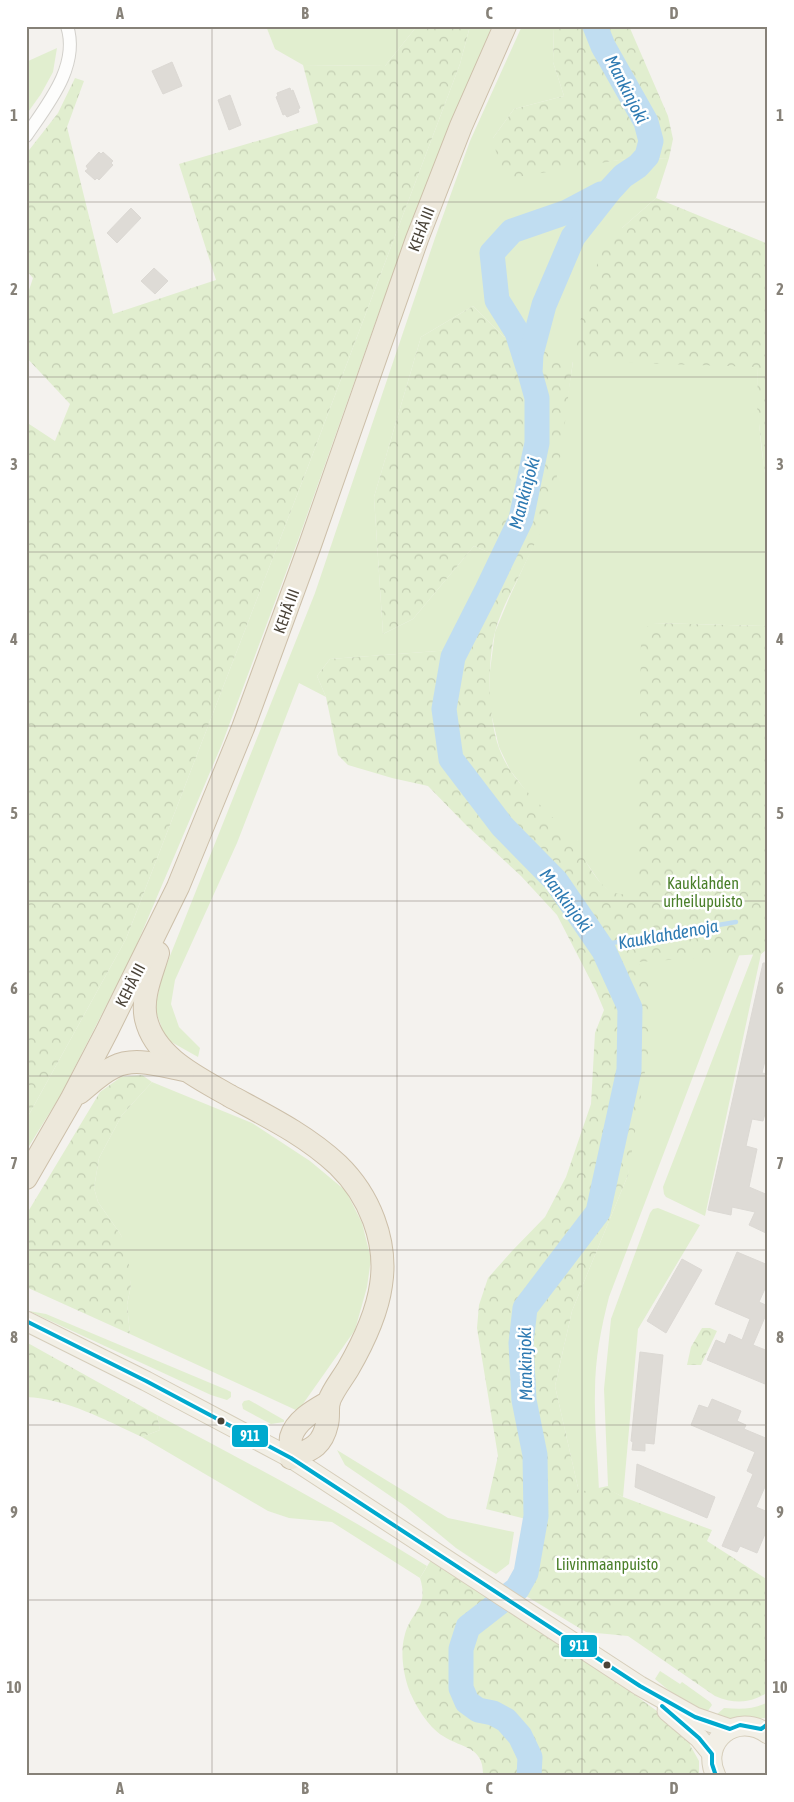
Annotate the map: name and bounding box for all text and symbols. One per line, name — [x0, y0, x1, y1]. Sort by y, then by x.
text: A — [115, 4, 124, 22]
text: B — [301, 4, 309, 22]
text: C — [485, 4, 493, 22]
text: D — [670, 4, 679, 22]
water label: Mankinjoki — [601, 51, 653, 127]
text: 1 — [10, 106, 18, 124]
text: 1 — [776, 106, 784, 124]
street label: KEHÄ III — [404, 204, 438, 254]
text: 2 — [10, 280, 18, 298]
text: 2 — [776, 280, 784, 298]
text: 3 — [10, 455, 18, 473]
water label: Mankinjoki — [504, 455, 544, 531]
text: 3 — [776, 455, 784, 473]
street label: KEHÄ III — [270, 586, 302, 636]
text: 4 — [9, 630, 18, 648]
text: 4 — [775, 630, 784, 648]
text: 5 — [10, 804, 18, 822]
text: 5 — [776, 804, 784, 822]
water label: Mankinjoki — [535, 864, 597, 936]
park label: Kauklahden urheilupuisto — [663, 874, 743, 911]
water label: Kauklahdenoja — [616, 915, 720, 953]
street label: KEHÄ III — [111, 960, 149, 1010]
text: 6 — [10, 979, 18, 997]
text: 6 — [776, 979, 784, 997]
text: 7 — [10, 1154, 18, 1172]
text: 7 — [776, 1154, 784, 1172]
water label: Mankinjoki — [514, 1327, 536, 1401]
text: 8 — [10, 1328, 18, 1346]
text: 8 — [776, 1328, 784, 1346]
unlabelled marker — [216, 1416, 226, 1426]
line badge: 911 — [231, 1424, 269, 1448]
text: 911 — [240, 1428, 260, 1444]
text: 9 — [10, 1503, 18, 1521]
text: 9 — [776, 1503, 784, 1521]
park label: Liivinmaanpuisto — [556, 1555, 658, 1574]
line badge: 911 — [560, 1634, 598, 1658]
text: 911 — [569, 1638, 589, 1654]
unlabelled marker — [602, 1660, 612, 1670]
text: 10 — [6, 1678, 22, 1696]
text: 10 — [772, 1678, 788, 1696]
text: A — [115, 1779, 124, 1797]
text: B — [301, 1779, 309, 1797]
text: C — [485, 1779, 493, 1797]
text: D — [670, 1779, 679, 1797]

